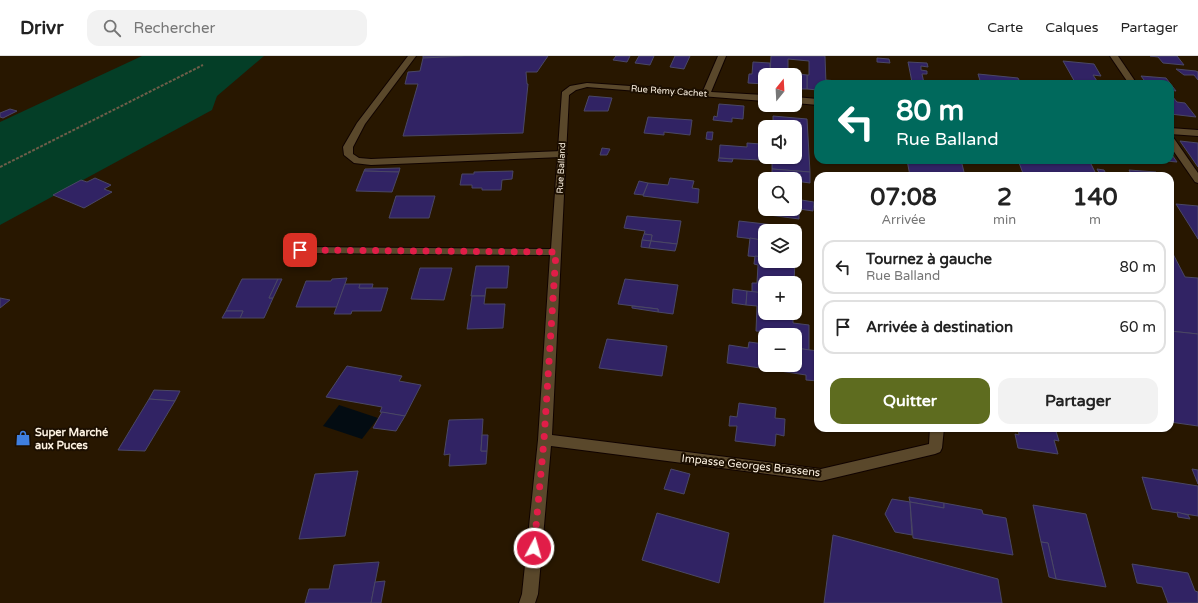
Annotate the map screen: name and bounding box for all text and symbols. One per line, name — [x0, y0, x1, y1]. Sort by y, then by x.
search box — [87, 10, 367, 46]
text: Drivr — [20, 17, 63, 39]
icon: search — [101, 17, 123, 39]
text: Rechercher — [133, 19, 215, 37]
text: Carte — [987, 19, 1023, 36]
text: Calques — [1045, 19, 1098, 36]
text: Partager — [1120, 19, 1178, 36]
north arrow — [758, 68, 802, 112]
map controls — [758, 68, 802, 372]
street label: Rue Rémy Cachet — [631, 83, 708, 100]
text: 80 m — [896, 94, 964, 128]
icon: left — [830, 96, 882, 148]
button: sound — [758, 120, 802, 164]
text: Rue Balland — [896, 128, 999, 150]
street label: Rue Balland — [555, 142, 568, 194]
button: search — [758, 172, 802, 216]
text: 07:08 — [870, 183, 937, 212]
text: 2 — [997, 183, 1012, 212]
text: 140 — [1072, 183, 1118, 212]
text: Arrivée — [881, 212, 926, 228]
text: min — [993, 212, 1016, 228]
text: m — [1089, 212, 1101, 228]
button: layers — [758, 224, 802, 268]
pin — [283, 233, 317, 267]
icon: arrive — [289, 239, 311, 261]
text: Tournez à gauche — [866, 250, 992, 268]
icon: left — [832, 256, 854, 278]
text: 80 m — [1119, 258, 1156, 276]
text: Rue Balland — [866, 268, 940, 284]
button: + — [758, 276, 802, 320]
icon: arrive — [832, 316, 854, 338]
text: Arrivée à destination — [866, 318, 1013, 336]
text: 60 m — [1119, 318, 1156, 336]
button: − — [758, 328, 802, 372]
button: Quitter — [830, 378, 990, 424]
button: Partager — [998, 378, 1158, 424]
place label: Super Marché aux Puces — [35, 426, 109, 452]
shop icon: Super Marché aux Puces — [14, 429, 32, 447]
street label: Impasse Georges Brassens — [681, 452, 821, 479]
position arrow — [513, 527, 555, 569]

